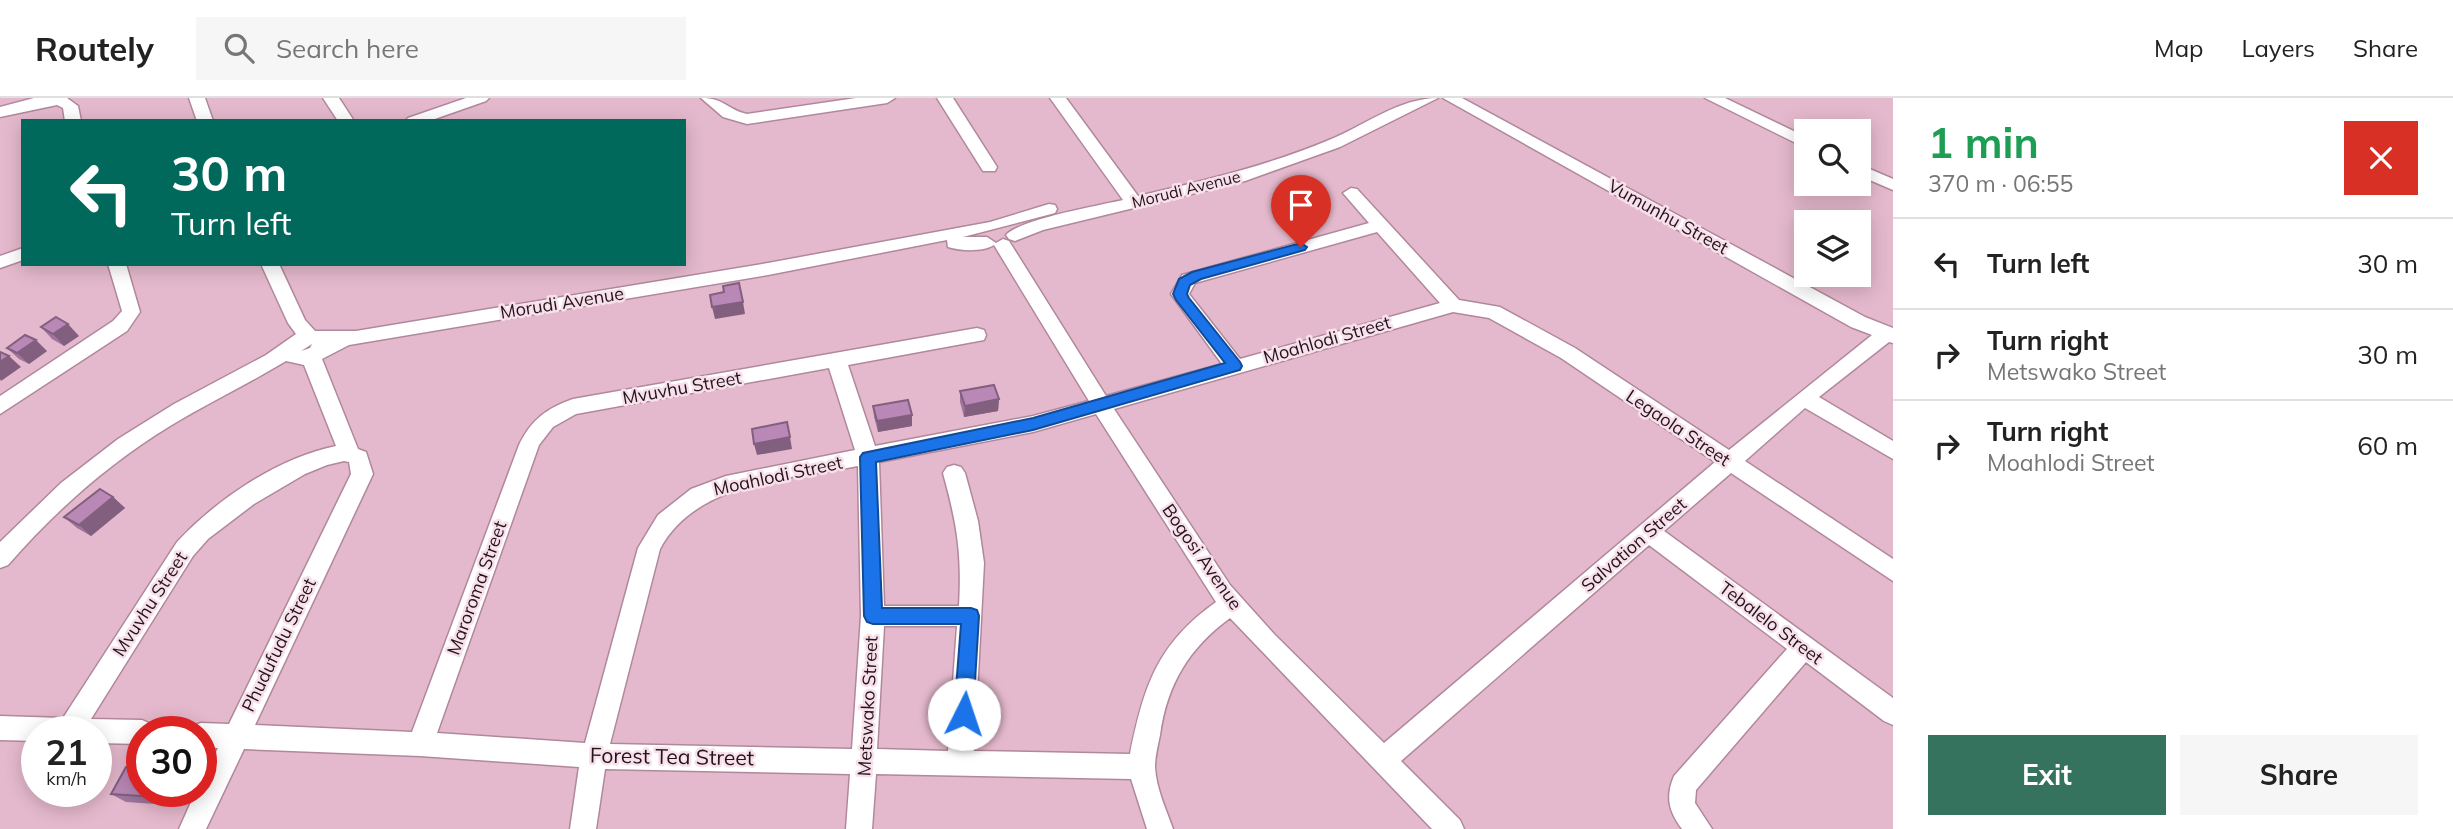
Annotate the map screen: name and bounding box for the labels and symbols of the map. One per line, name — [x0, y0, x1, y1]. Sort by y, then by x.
street label: Morudi Avenue — [1130, 166, 1242, 212]
street label: Vumunhu Street — [1604, 174, 1733, 259]
pin — [1271, 175, 1331, 247]
street label: Morudi Avenue — [498, 281, 626, 324]
street label: Moahlodi Street — [1261, 310, 1393, 369]
street label: Mvuvhu Street — [621, 366, 743, 409]
street label: Legaola Street — [1622, 384, 1735, 471]
street label: Moahlodi Street — [711, 451, 844, 500]
street label: Salvation Street — [1576, 493, 1691, 597]
street label: Bogosi Avenue — [1157, 499, 1247, 614]
street label: Maroroma Street — [442, 518, 511, 658]
street label: Mvuvhu Street — [107, 547, 192, 660]
street label: Phudufudu Street — [236, 574, 321, 715]
street label: Tebalelo Street — [1715, 576, 1828, 669]
street label: Metswako Street — [852, 635, 883, 777]
position arrow — [927, 677, 1001, 751]
speed limit sign: 30 — [126, 716, 217, 807]
street label: Forest Tea Street — [590, 742, 754, 770]

